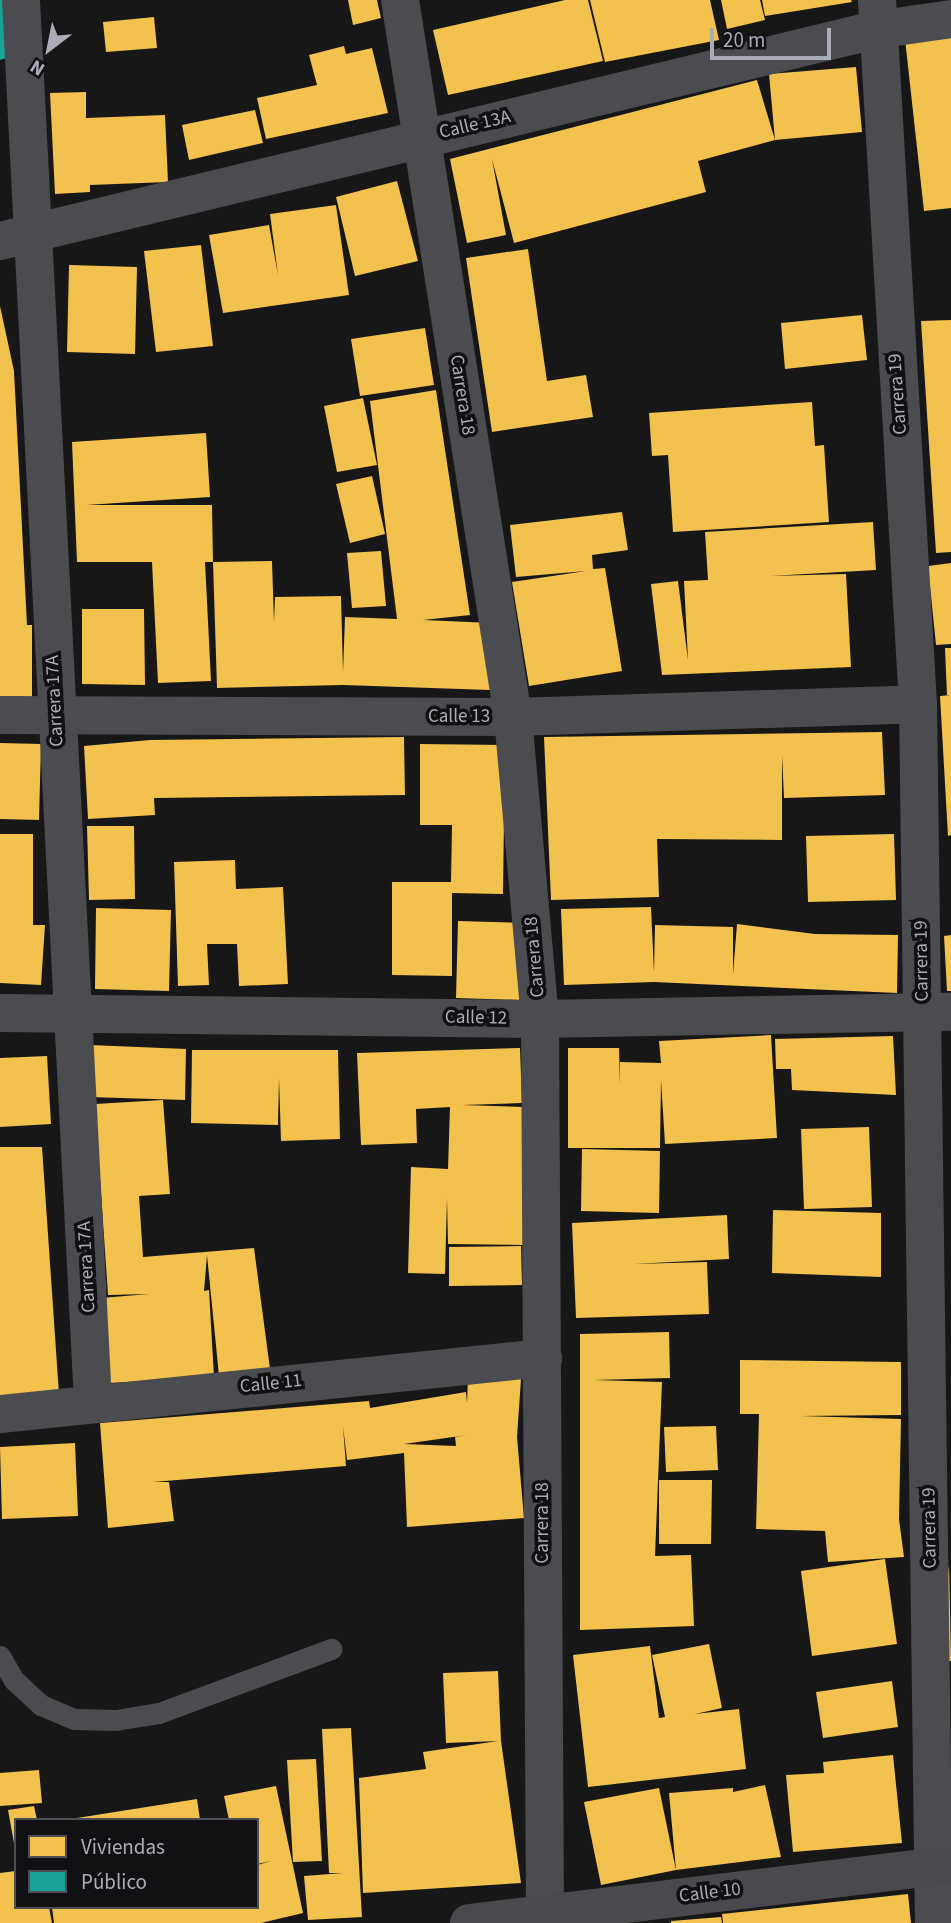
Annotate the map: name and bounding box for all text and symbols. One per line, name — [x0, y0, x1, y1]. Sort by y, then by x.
north arrow — [14, 14, 84, 84]
scale bar — [713, 14, 834, 58]
text: 20 m — [723, 25, 765, 55]
text: N — [25, 52, 50, 82]
street label: Calle 13A — [437, 106, 513, 144]
street label: Carrera 18 — [444, 353, 480, 437]
street label: Carrera 19 — [884, 353, 912, 435]
street label: Carrera 17A — [41, 655, 69, 747]
street label: Calle 13 — [428, 706, 490, 728]
street label: Carrera 18 — [520, 916, 550, 998]
street label: Carrera 19 — [910, 920, 934, 1002]
street label: Calle 12 — [445, 1006, 507, 1030]
street label: Carrera 17A — [73, 1221, 101, 1313]
street label: Calle 11 — [239, 1369, 303, 1399]
street label: Carrera 18 — [532, 1482, 554, 1564]
street label: Carrera 19 — [918, 1487, 942, 1569]
legend — [14, 1818, 259, 1909]
text: Viviendas — [81, 1832, 165, 1862]
text: Público — [81, 1867, 147, 1897]
street label: Calle 10 — [678, 1878, 742, 1908]

